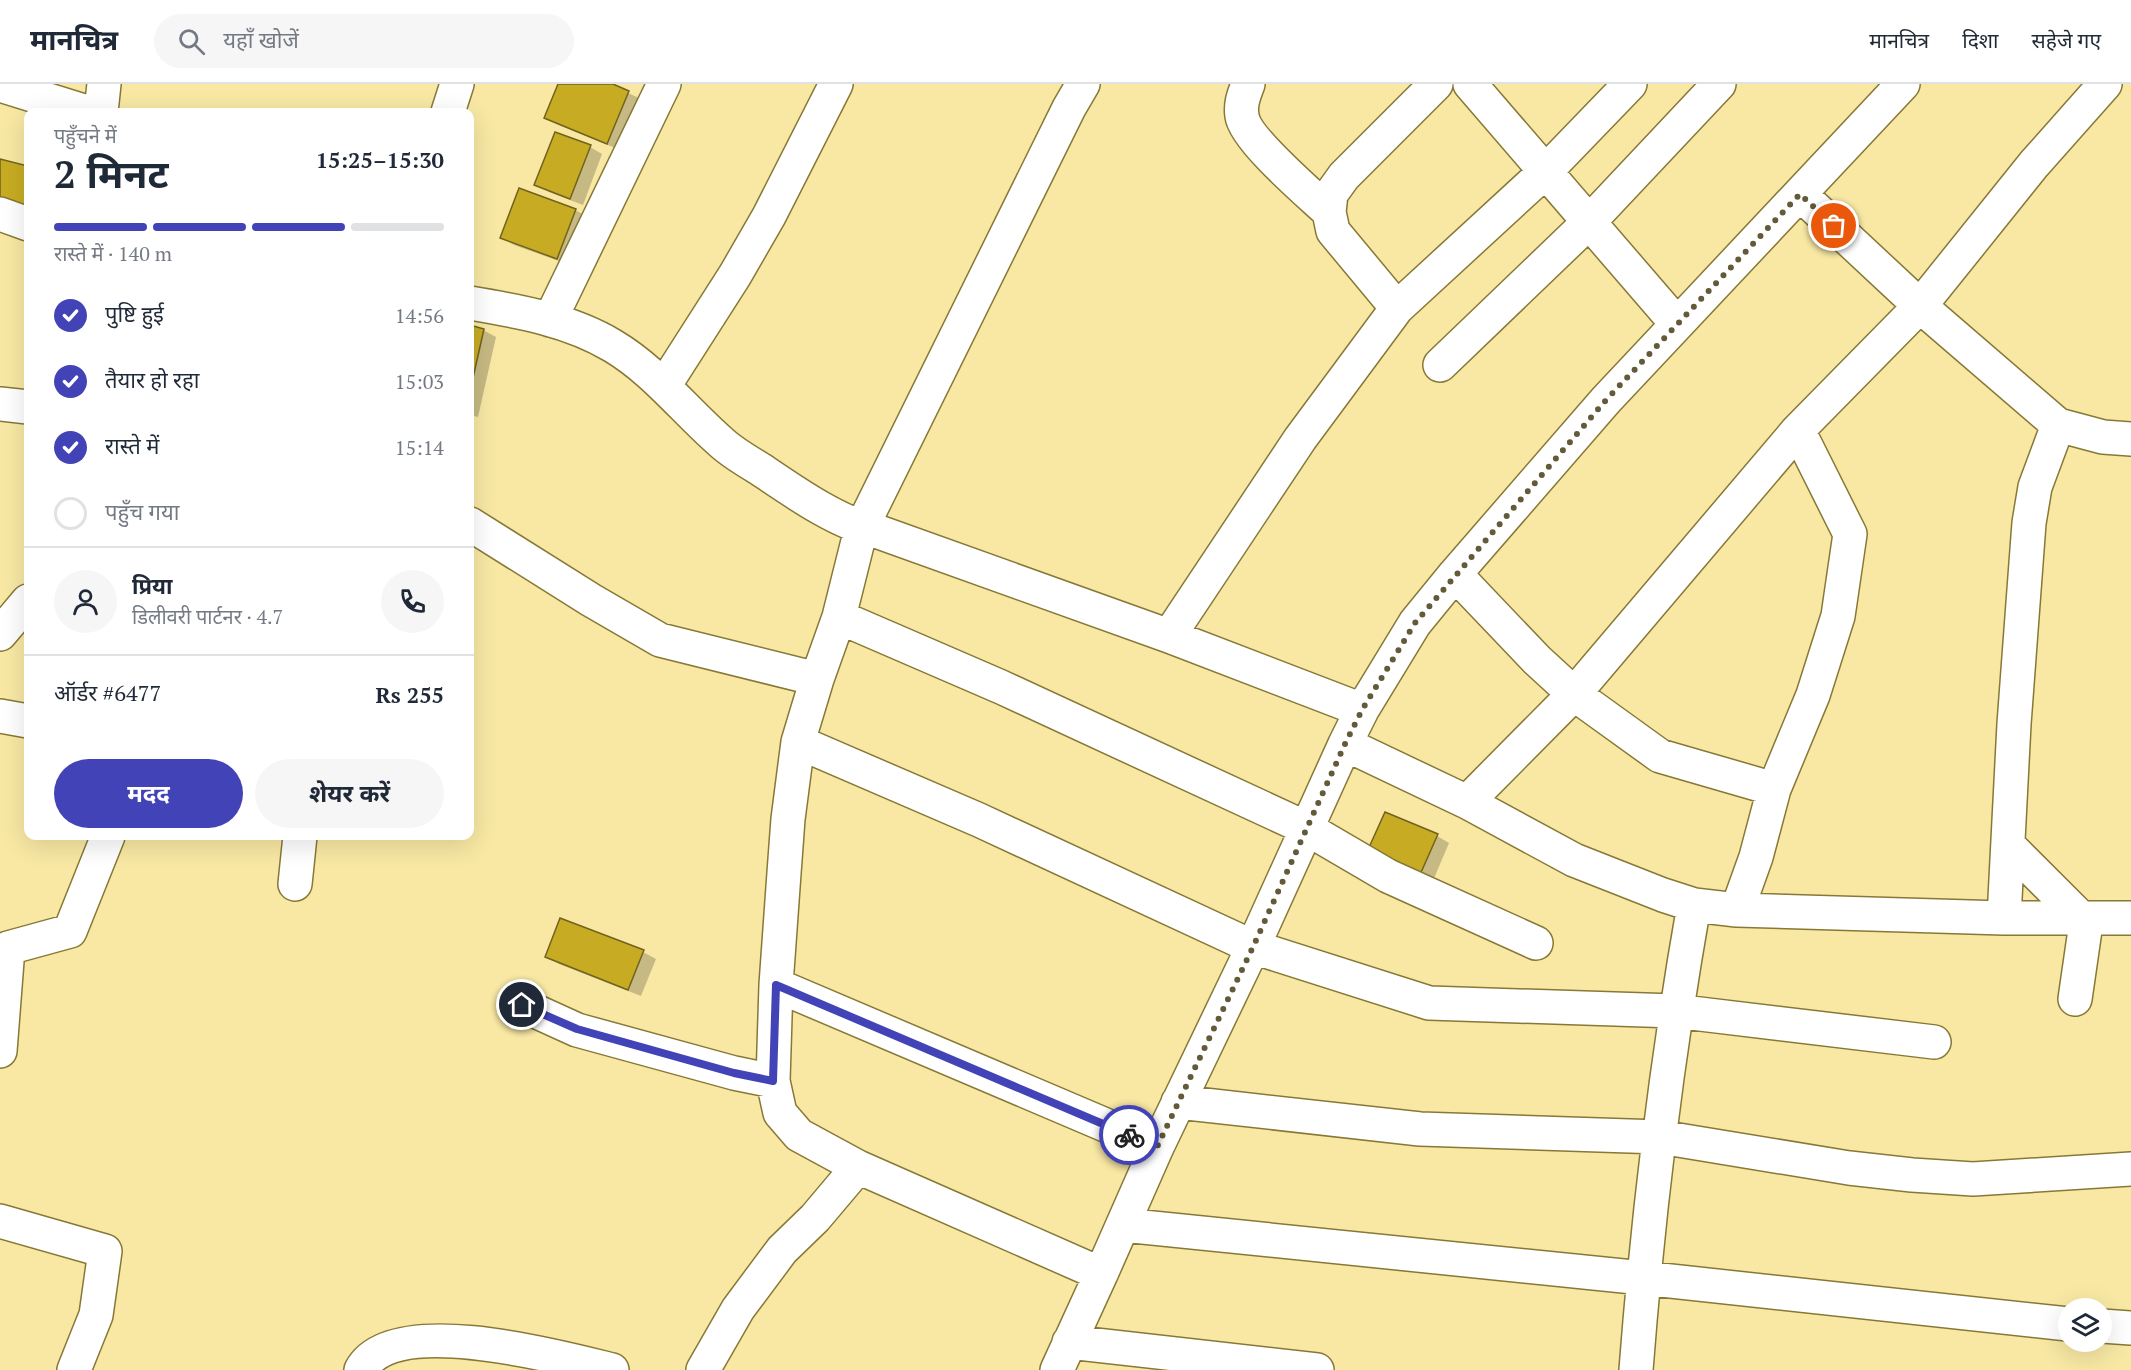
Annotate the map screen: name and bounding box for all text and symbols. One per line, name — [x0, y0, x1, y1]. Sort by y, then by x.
search box — [154, 14, 574, 68]
text: मानचित्र — [30, 21, 118, 58]
icon: search — [175, 25, 208, 58]
text: यहाँ खोजें — [223, 25, 299, 54]
text: मानचित्र — [1869, 26, 1929, 54]
text: दिशा — [1962, 26, 1999, 54]
text: सहेजे गए — [2032, 26, 2101, 54]
text: पहुँचने में — [54, 122, 117, 149]
text: 15:25–15:30 — [316, 145, 444, 174]
text: 2 मिनट — [54, 147, 168, 199]
pin — [1808, 200, 1859, 251]
icon: bag — [1817, 209, 1850, 242]
text: रास्ते में · 140 m — [54, 240, 172, 267]
icon: check — [54, 299, 87, 332]
text: पुष्टि हुई — [105, 299, 164, 328]
text: 14:56 — [395, 302, 444, 329]
icon: check — [54, 365, 87, 398]
text: तैयार हो रहा — [105, 365, 199, 394]
text: 15:03 — [395, 368, 444, 395]
icon: check — [54, 431, 87, 464]
text: रास्ते में — [105, 431, 159, 460]
text: 15:14 — [395, 434, 444, 461]
text: पहुँच गया — [105, 497, 179, 526]
button: person — [54, 570, 117, 633]
button: phone — [381, 570, 444, 633]
text: प्रिया — [132, 571, 172, 600]
text: डिलीवरी पार्टनर · 4.7 — [132, 603, 283, 630]
text: ऑर्डर #6477 — [54, 678, 161, 707]
text: Rs 255 — [375, 680, 444, 709]
button: मदद — [54, 759, 243, 828]
button: शेयर करें — [255, 759, 444, 828]
pin — [496, 979, 547, 1030]
icon: home — [505, 988, 538, 1021]
courier — [1099, 1105, 1159, 1165]
icon: bike — [1113, 1119, 1146, 1152]
map controls — [2058, 1298, 2112, 1352]
button: layers — [2058, 1298, 2112, 1352]

